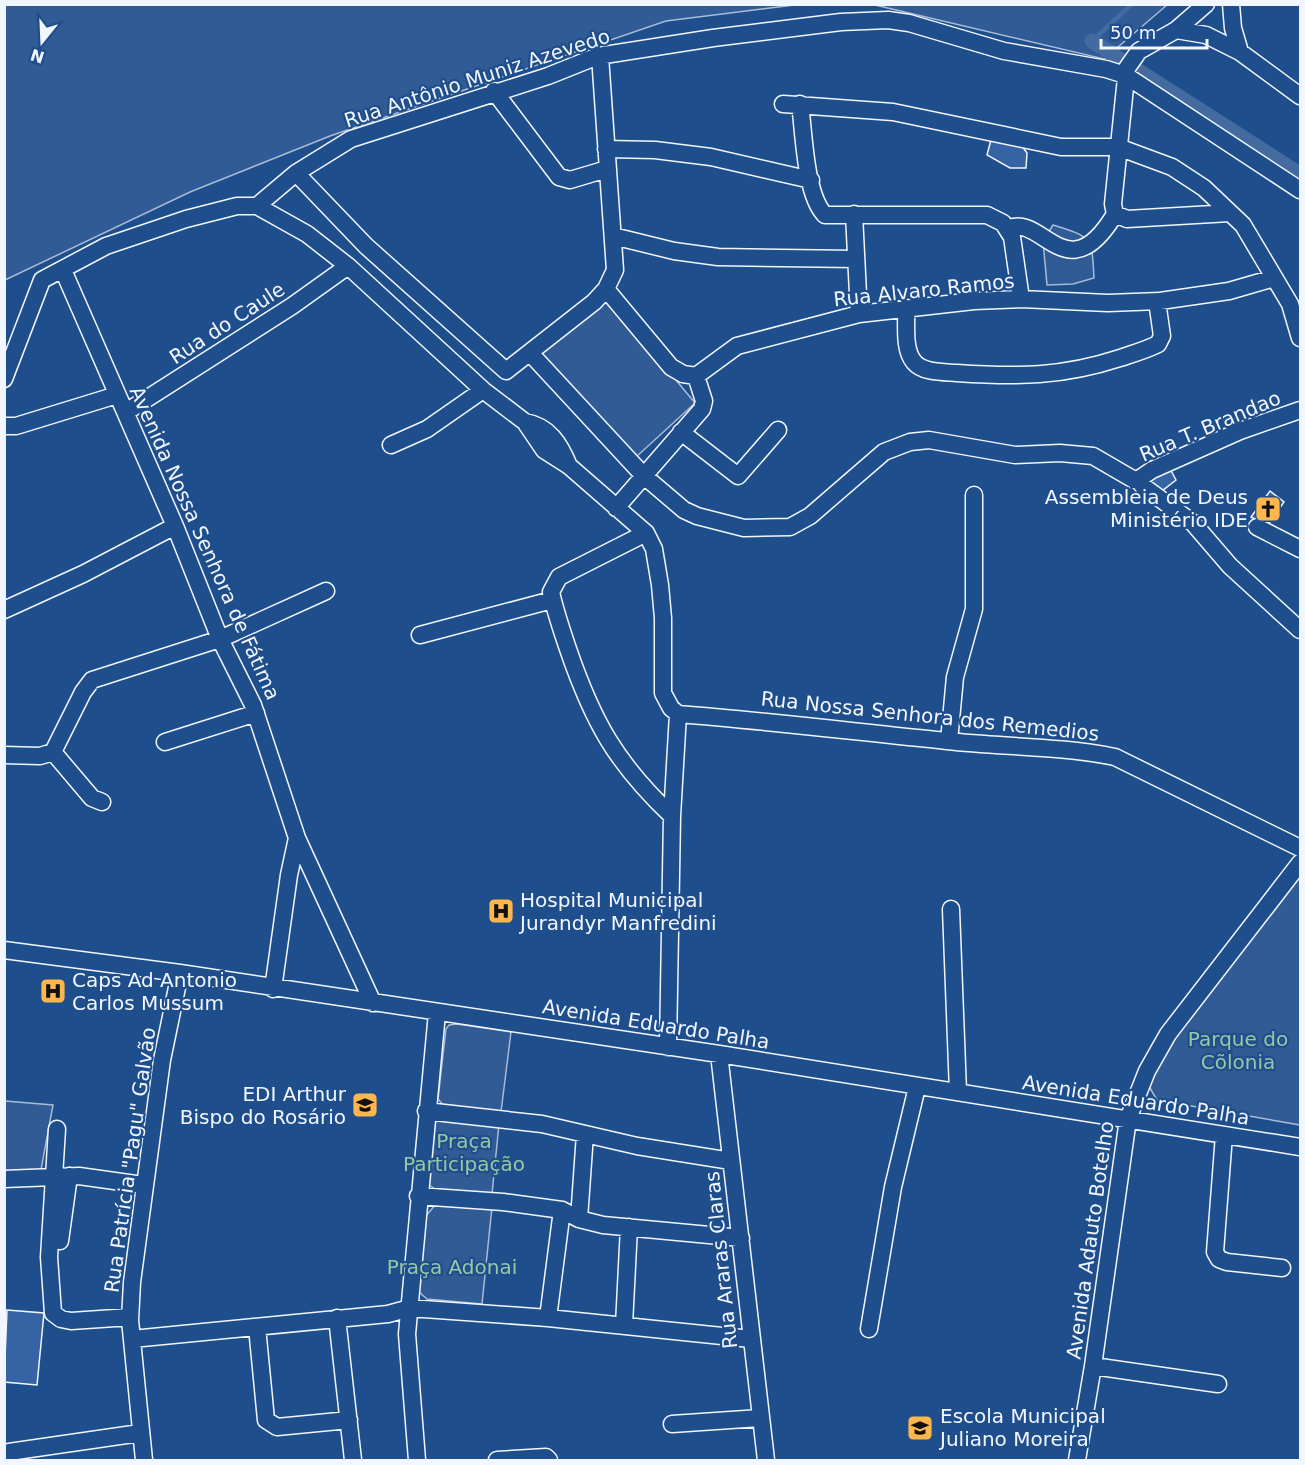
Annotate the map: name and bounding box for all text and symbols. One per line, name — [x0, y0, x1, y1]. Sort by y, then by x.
north arrow — [12, 12, 72, 72]
scale bar — [1101, 12, 1208, 50]
text: 50 m — [1110, 22, 1156, 43]
street label: Rua Antônio Muniz Azevedo — [341, 24, 613, 132]
text: N — [28, 45, 47, 67]
street label: Rua Alvaro Ramos — [832, 269, 1016, 311]
street label: Rua do Caule — [165, 277, 289, 369]
street label: Avenida Nossa Senhora de Fátima — [125, 383, 285, 703]
street label: Rua T. Brandao — [1136, 385, 1284, 467]
place label: Assemblèia de Deus Ministério IDE — [1045, 485, 1248, 532]
church icon: Assemblèia de Deus Ministério IDE — [1253, 494, 1283, 524]
street label: Rua Nossa Senhora dos Remedios — [760, 686, 1100, 746]
place label: Hospital Municipal Jurandyr Manfredini — [518, 888, 717, 935]
hospital icon: Hospital Municipal Jurandyr Manfredini — [486, 896, 516, 926]
place label: Caps Ad Antonio Carlos Mussum — [72, 968, 237, 1015]
hospital icon: Caps Ad Antonio Carlos Mussum — [38, 976, 68, 1006]
street label: Avenida Eduardo Palha — [541, 994, 771, 1054]
street label: Rua Patrícia "Pagu" Galvão — [99, 1026, 161, 1294]
park label: Parque do Cõlonia — [1188, 1027, 1288, 1074]
street label: Avenida Eduardo Palha — [1021, 1070, 1251, 1130]
place label: EDI Arthur Bispo do Rosário — [180, 1082, 347, 1129]
school or university icon: EDI Arthur Bispo do Rosário — [350, 1090, 380, 1120]
street label: Avenida Adauto Botelho — [1061, 1119, 1119, 1361]
park label: Praça Participação — [403, 1129, 525, 1176]
street label: Rua Araras Claras — [700, 1170, 742, 1350]
park label: Praça Adonai — [387, 1255, 517, 1279]
place label: Escola Municipal Juliano Moreira — [938, 1404, 1106, 1451]
school or university icon: Escola Municipal Juliano Moreira — [905, 1413, 935, 1443]

